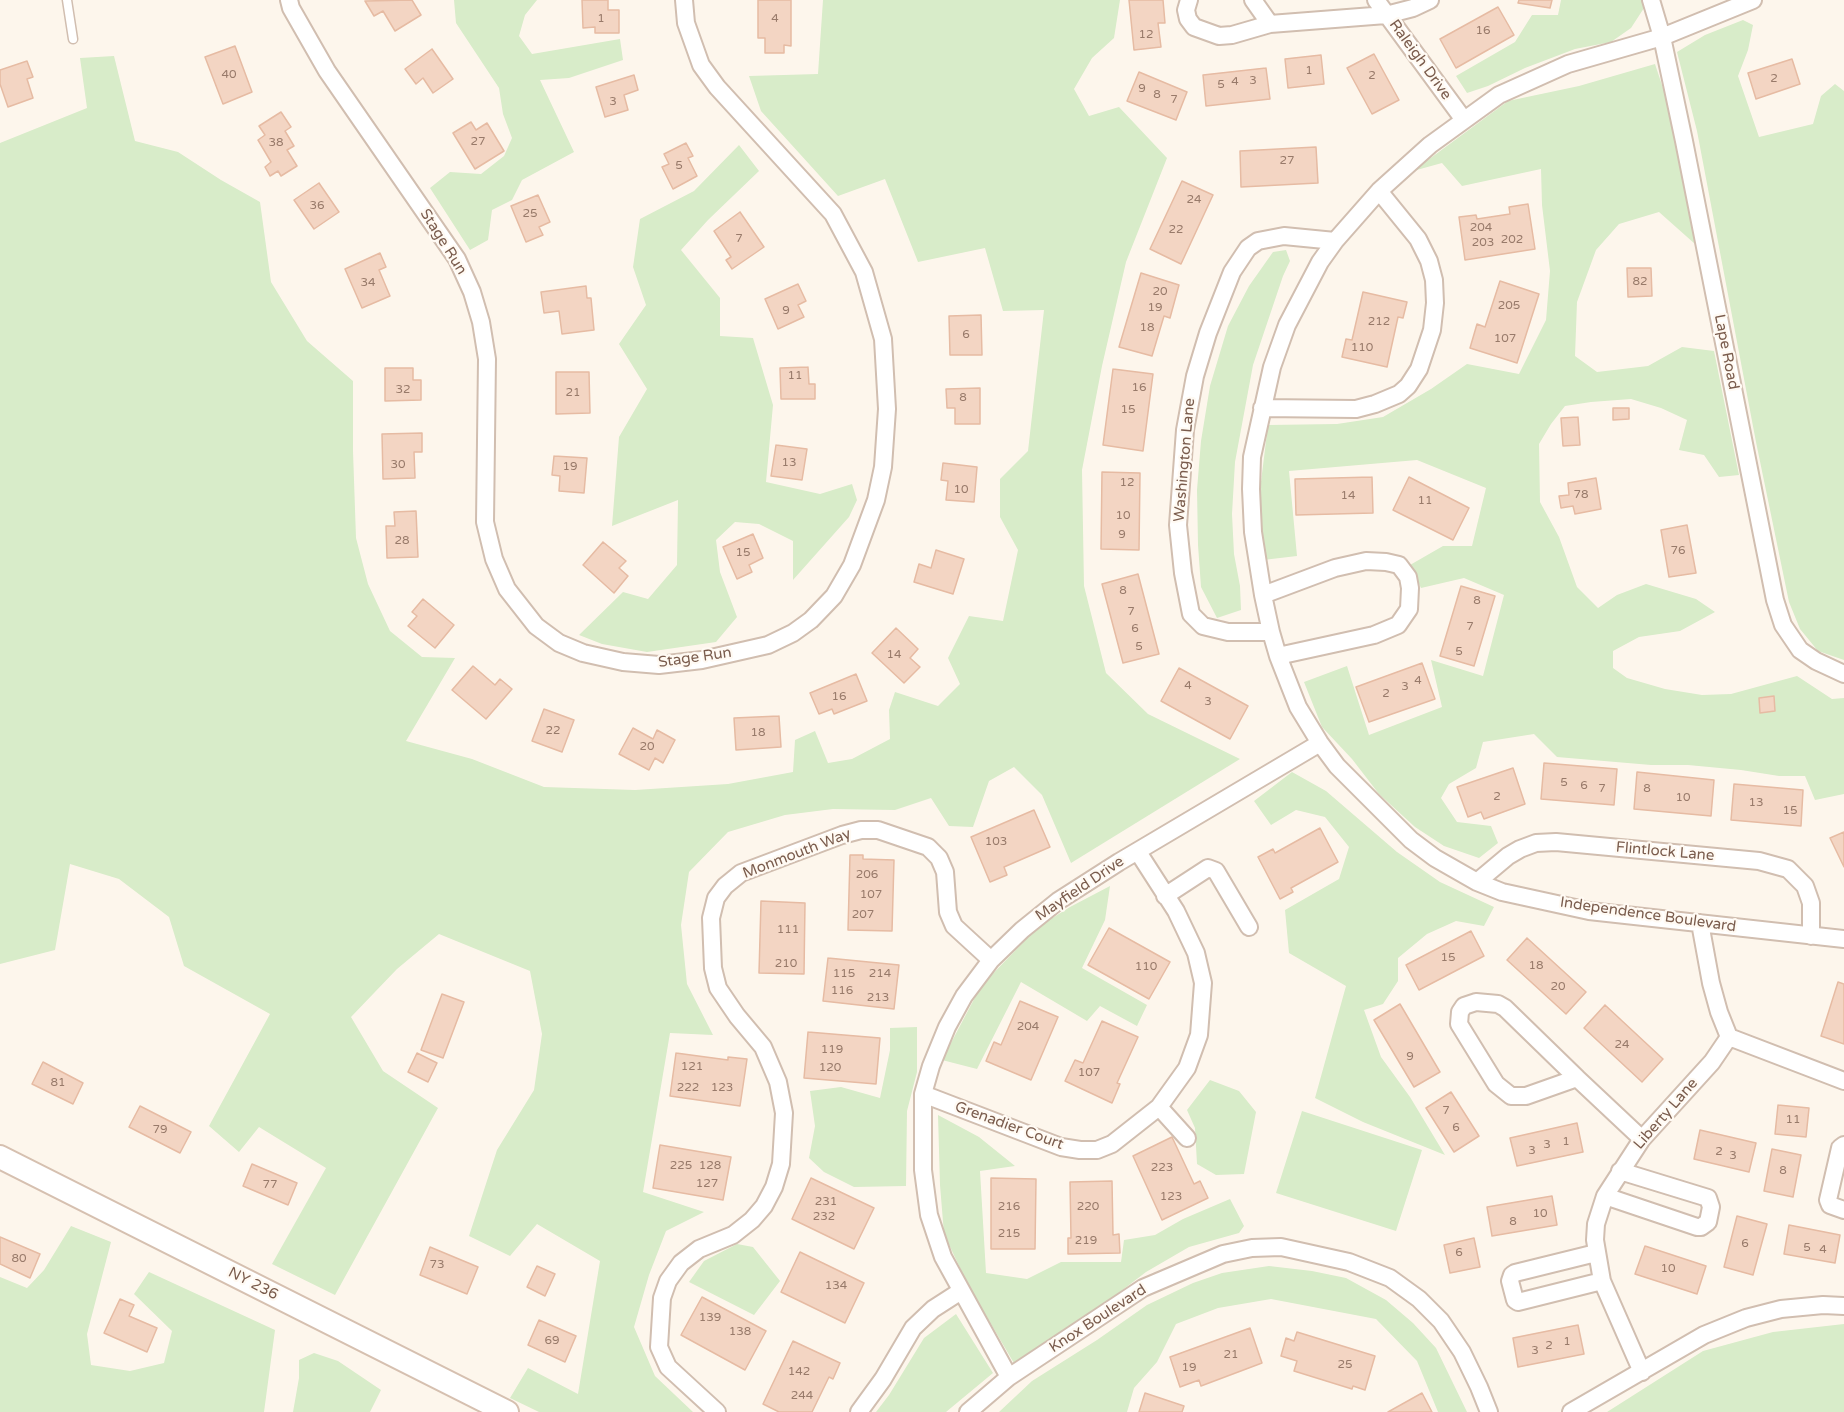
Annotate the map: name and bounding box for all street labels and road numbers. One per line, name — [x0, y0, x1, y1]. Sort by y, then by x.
street label: Raleigh Drive — [1385, 16, 1455, 104]
street label: Stage Run — [416, 206, 470, 278]
street label: Lape Road — [1710, 313, 1742, 391]
street label: Washington Lane — [1171, 397, 1199, 523]
street label: Stage Run — [657, 644, 733, 672]
street label: Monmouth Way — [740, 825, 854, 883]
street label: Flintlock Lane — [1615, 839, 1715, 865]
street label: Mayfield Drive — [1032, 853, 1128, 925]
street label: Independence Boulevard — [1559, 894, 1737, 936]
street label: Liberty Lane — [1630, 1075, 1702, 1153]
street label: Grenadier Court — [952, 1098, 1066, 1154]
street label: NY 236 — [225, 1264, 281, 1304]
street label: Knox Boulevard — [1046, 1281, 1150, 1357]

